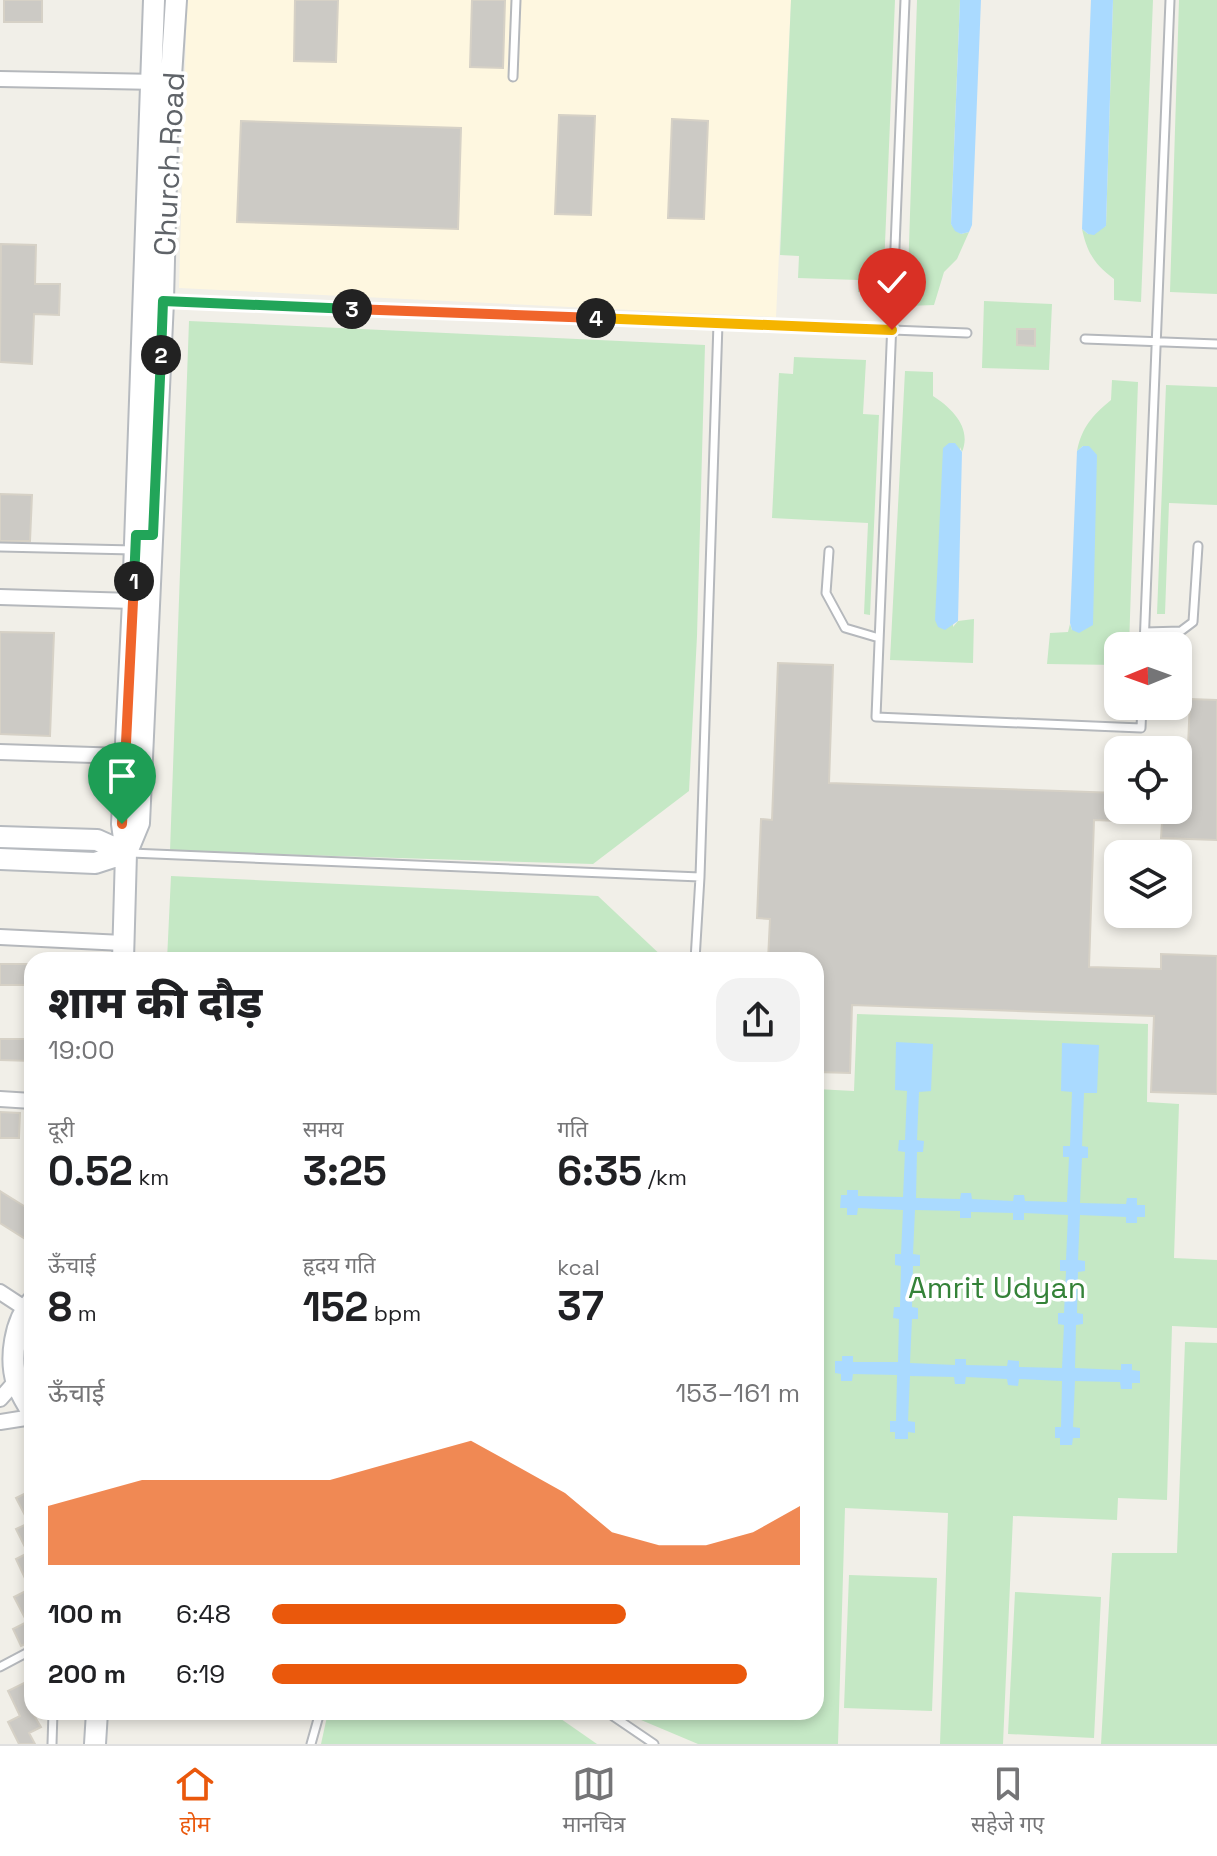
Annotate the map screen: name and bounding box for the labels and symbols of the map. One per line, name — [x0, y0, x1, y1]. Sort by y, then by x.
street label: Church Road — [145, 71, 193, 257]
pin — [858, 248, 926, 330]
pin: 3 — [332, 289, 372, 329]
pin: 4 — [576, 298, 616, 338]
pin: 2 — [141, 335, 181, 375]
pin: 1 — [114, 561, 154, 601]
north arrow — [1104, 632, 1192, 720]
pin — [88, 742, 156, 824]
park label: Amrit Udyan — [908, 1268, 1086, 1307]

